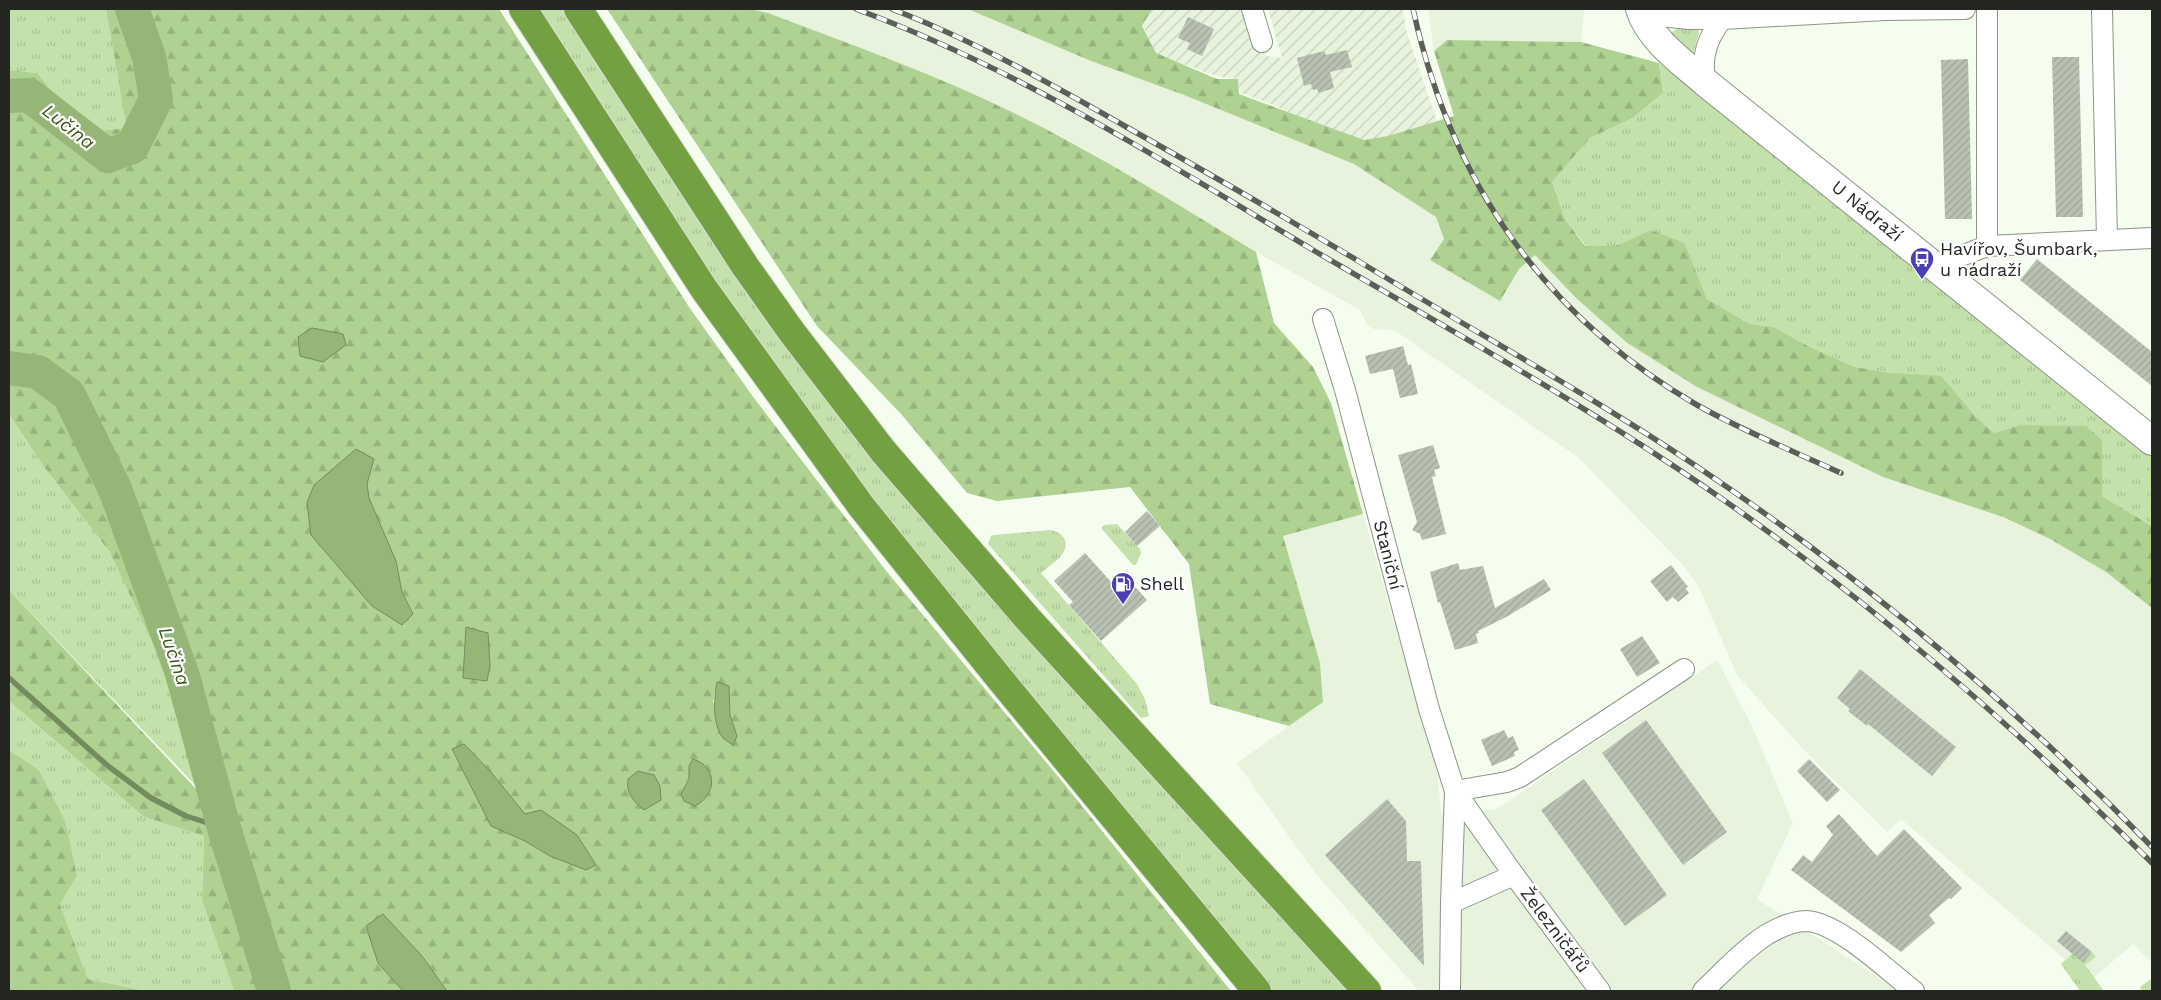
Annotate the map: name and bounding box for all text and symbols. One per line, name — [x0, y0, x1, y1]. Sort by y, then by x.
water label: Lučina — [38, 99, 100, 154]
street label: U Nádraží — [1828, 176, 1907, 246]
place label: Havířov, Šumbark, u nádraží — [1940, 238, 2097, 280]
bus stop icon: Havířov, Šumbark, u nádraží — [1909, 246, 1935, 280]
street label: Staniční — [1370, 518, 1407, 592]
fuel station icon: Shell — [1110, 571, 1136, 605]
place label: Shell — [1140, 573, 1185, 594]
water label: Lučina — [154, 624, 195, 689]
street label: Železničářů — [1516, 883, 1594, 977]

